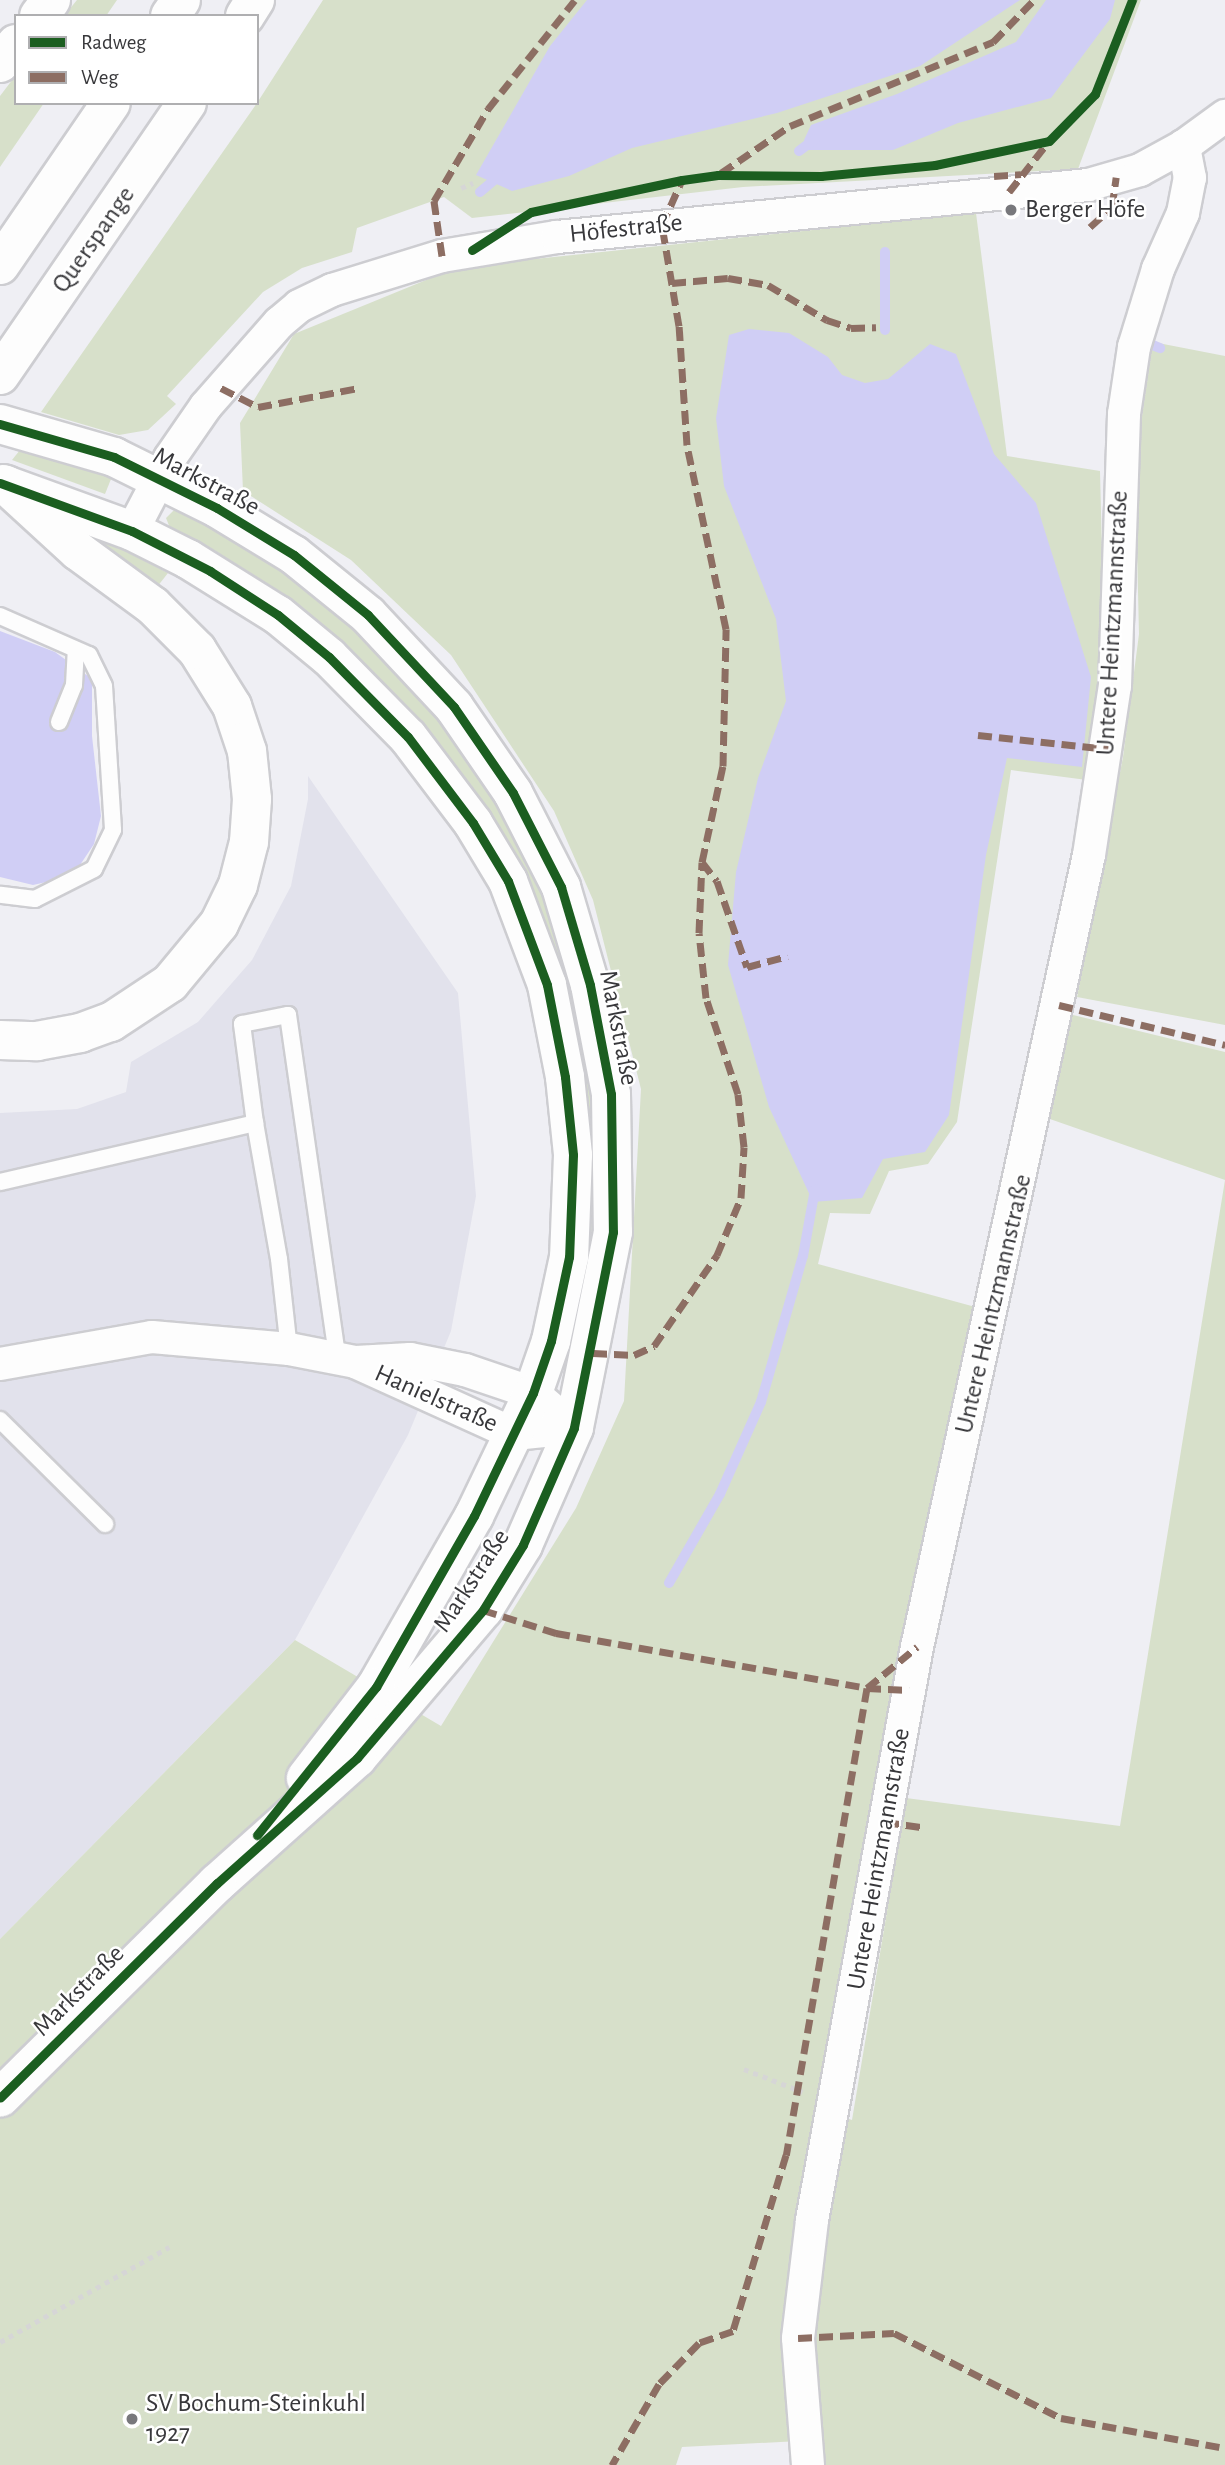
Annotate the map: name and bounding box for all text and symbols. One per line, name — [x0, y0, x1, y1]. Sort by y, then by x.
legend — [14, 14, 259, 105]
text: Radweg — [81, 32, 146, 53]
text: Weg — [81, 67, 119, 88]
street label: Querspange — [46, 181, 142, 299]
place label: Berger Höfe — [1025, 194, 1145, 226]
marker: Berger Höfe — [1003, 202, 1019, 218]
street label: Höfestraße — [568, 208, 684, 250]
street label: Markstraße — [147, 441, 265, 523]
street label: Untere Heintzmannstraße — [1090, 490, 1136, 756]
street label: Markstraße — [592, 968, 644, 1088]
street label: Untere Heintzmannstraße — [949, 1171, 1039, 1437]
street label: Hanielstraße — [370, 1358, 502, 1440]
street label: Markstraße — [427, 1524, 517, 1638]
street label: Untere Heintzmannstraße — [841, 1726, 917, 1992]
street label: Markstraße — [27, 1939, 131, 2043]
place label: SV Bochum-Steinkuhl 1927 — [146, 2388, 366, 2450]
marker: SV Bochum-Steinkuhl 1927 — [124, 2411, 140, 2427]

